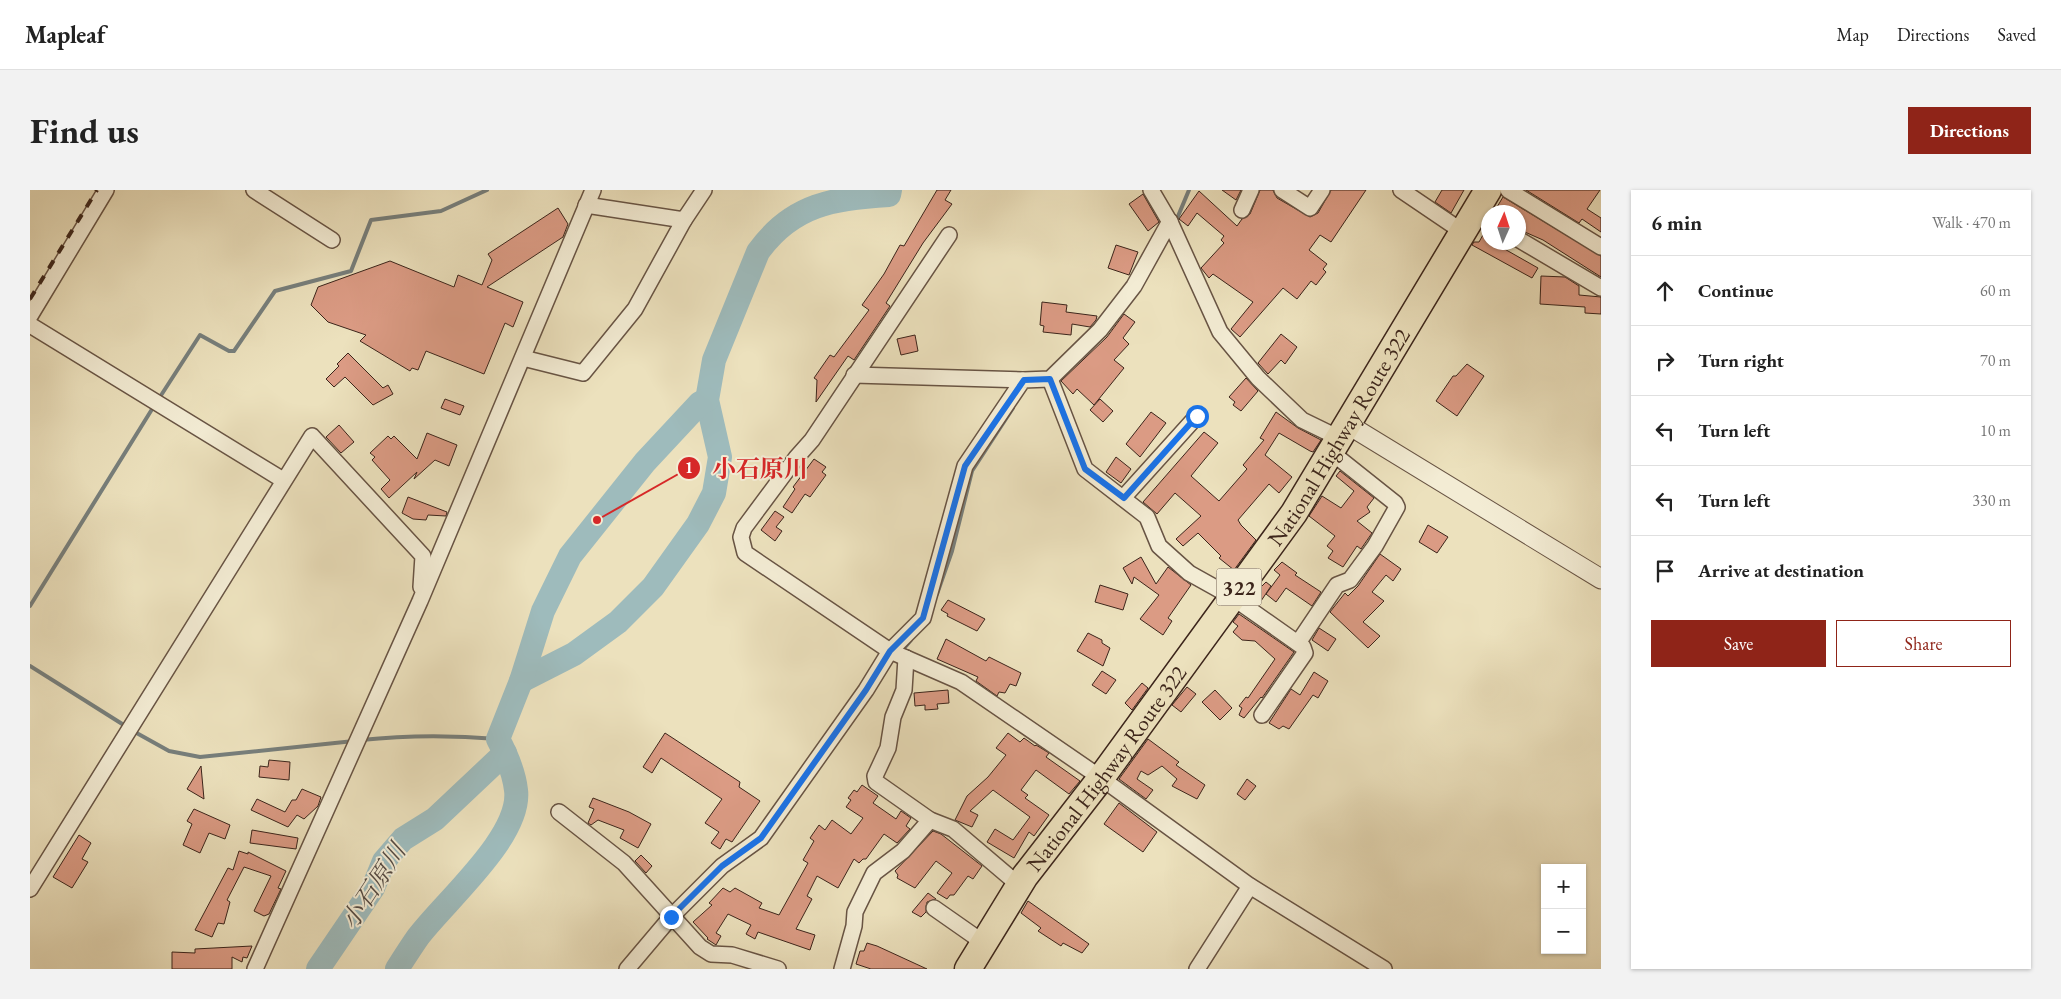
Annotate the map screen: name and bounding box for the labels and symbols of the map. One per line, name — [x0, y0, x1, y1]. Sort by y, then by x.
north arrow — [1481, 205, 1526, 250]
street label: National Highway Route 322 — [1260, 322, 1416, 551]
route start — [1186, 405, 1209, 428]
callout: 小石原川 — [677, 449, 818, 488]
text: 小石原川 — [712, 453, 808, 484]
text: 1 — [685, 458, 693, 477]
road number: 322 — [1216, 568, 1262, 606]
street label: National Highway Route 322 — [1020, 659, 1193, 877]
water label: 小石原川 — [334, 835, 414, 935]
route end — [660, 906, 683, 929]

